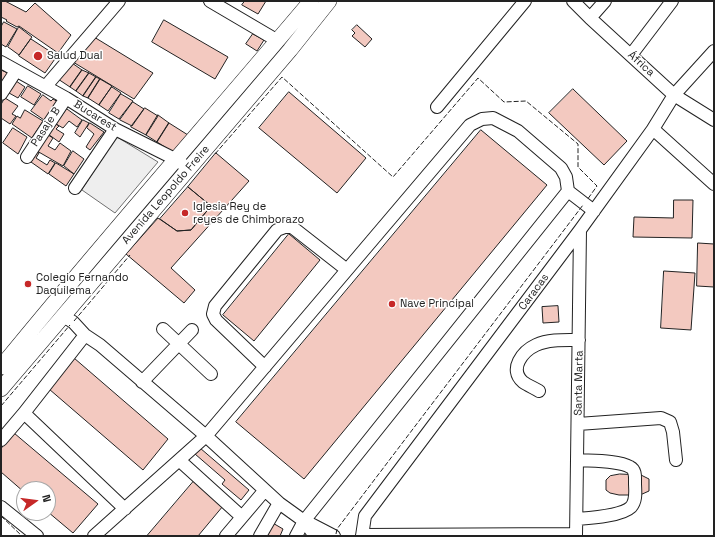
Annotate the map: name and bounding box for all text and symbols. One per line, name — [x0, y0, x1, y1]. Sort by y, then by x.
place label: Salud Dual — [47, 49, 102, 63]
street label: África — [625, 49, 657, 79]
marker: Salud Dual — [32, 50, 44, 62]
street label: Bucarest — [71, 98, 119, 134]
street label: Pasaje B — [28, 105, 64, 149]
street label: Avenida Leopoldo Freire — [119, 143, 213, 247]
place label: Iglesia Rey de reyes de Chimborazo — [193, 200, 304, 226]
marker: Iglesia Rey de reyes de Chimborazo — [180, 208, 190, 218]
place label: Colegio Fernando Daquilema — [36, 271, 129, 297]
street label: Caracas — [516, 271, 552, 313]
marker: Colegio Fernando Daquilema — [23, 279, 33, 289]
place label: Nave Principal — [400, 297, 474, 311]
marker: Nave Principal — [387, 299, 397, 309]
street label: Santa Marta — [572, 350, 586, 416]
north arrow — [16, 481, 56, 521]
text: N — [39, 493, 54, 504]

